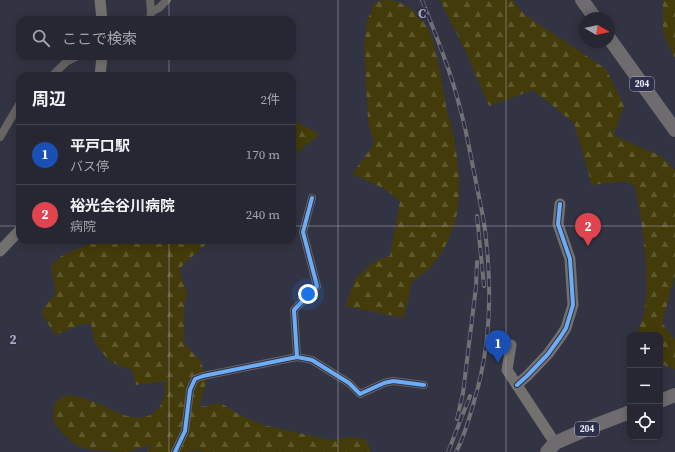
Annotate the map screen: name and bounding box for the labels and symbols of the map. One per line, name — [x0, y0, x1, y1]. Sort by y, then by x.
text: C — [418, 5, 426, 22]
north arrow — [579, 12, 615, 48]
road number: 204 — [630, 77, 654, 91]
pin: 2 — [575, 213, 601, 246]
your location — [298, 284, 318, 304]
pin: 1 — [485, 330, 511, 363]
text: 2 — [9, 331, 17, 348]
road number: 204 — [575, 422, 599, 436]

